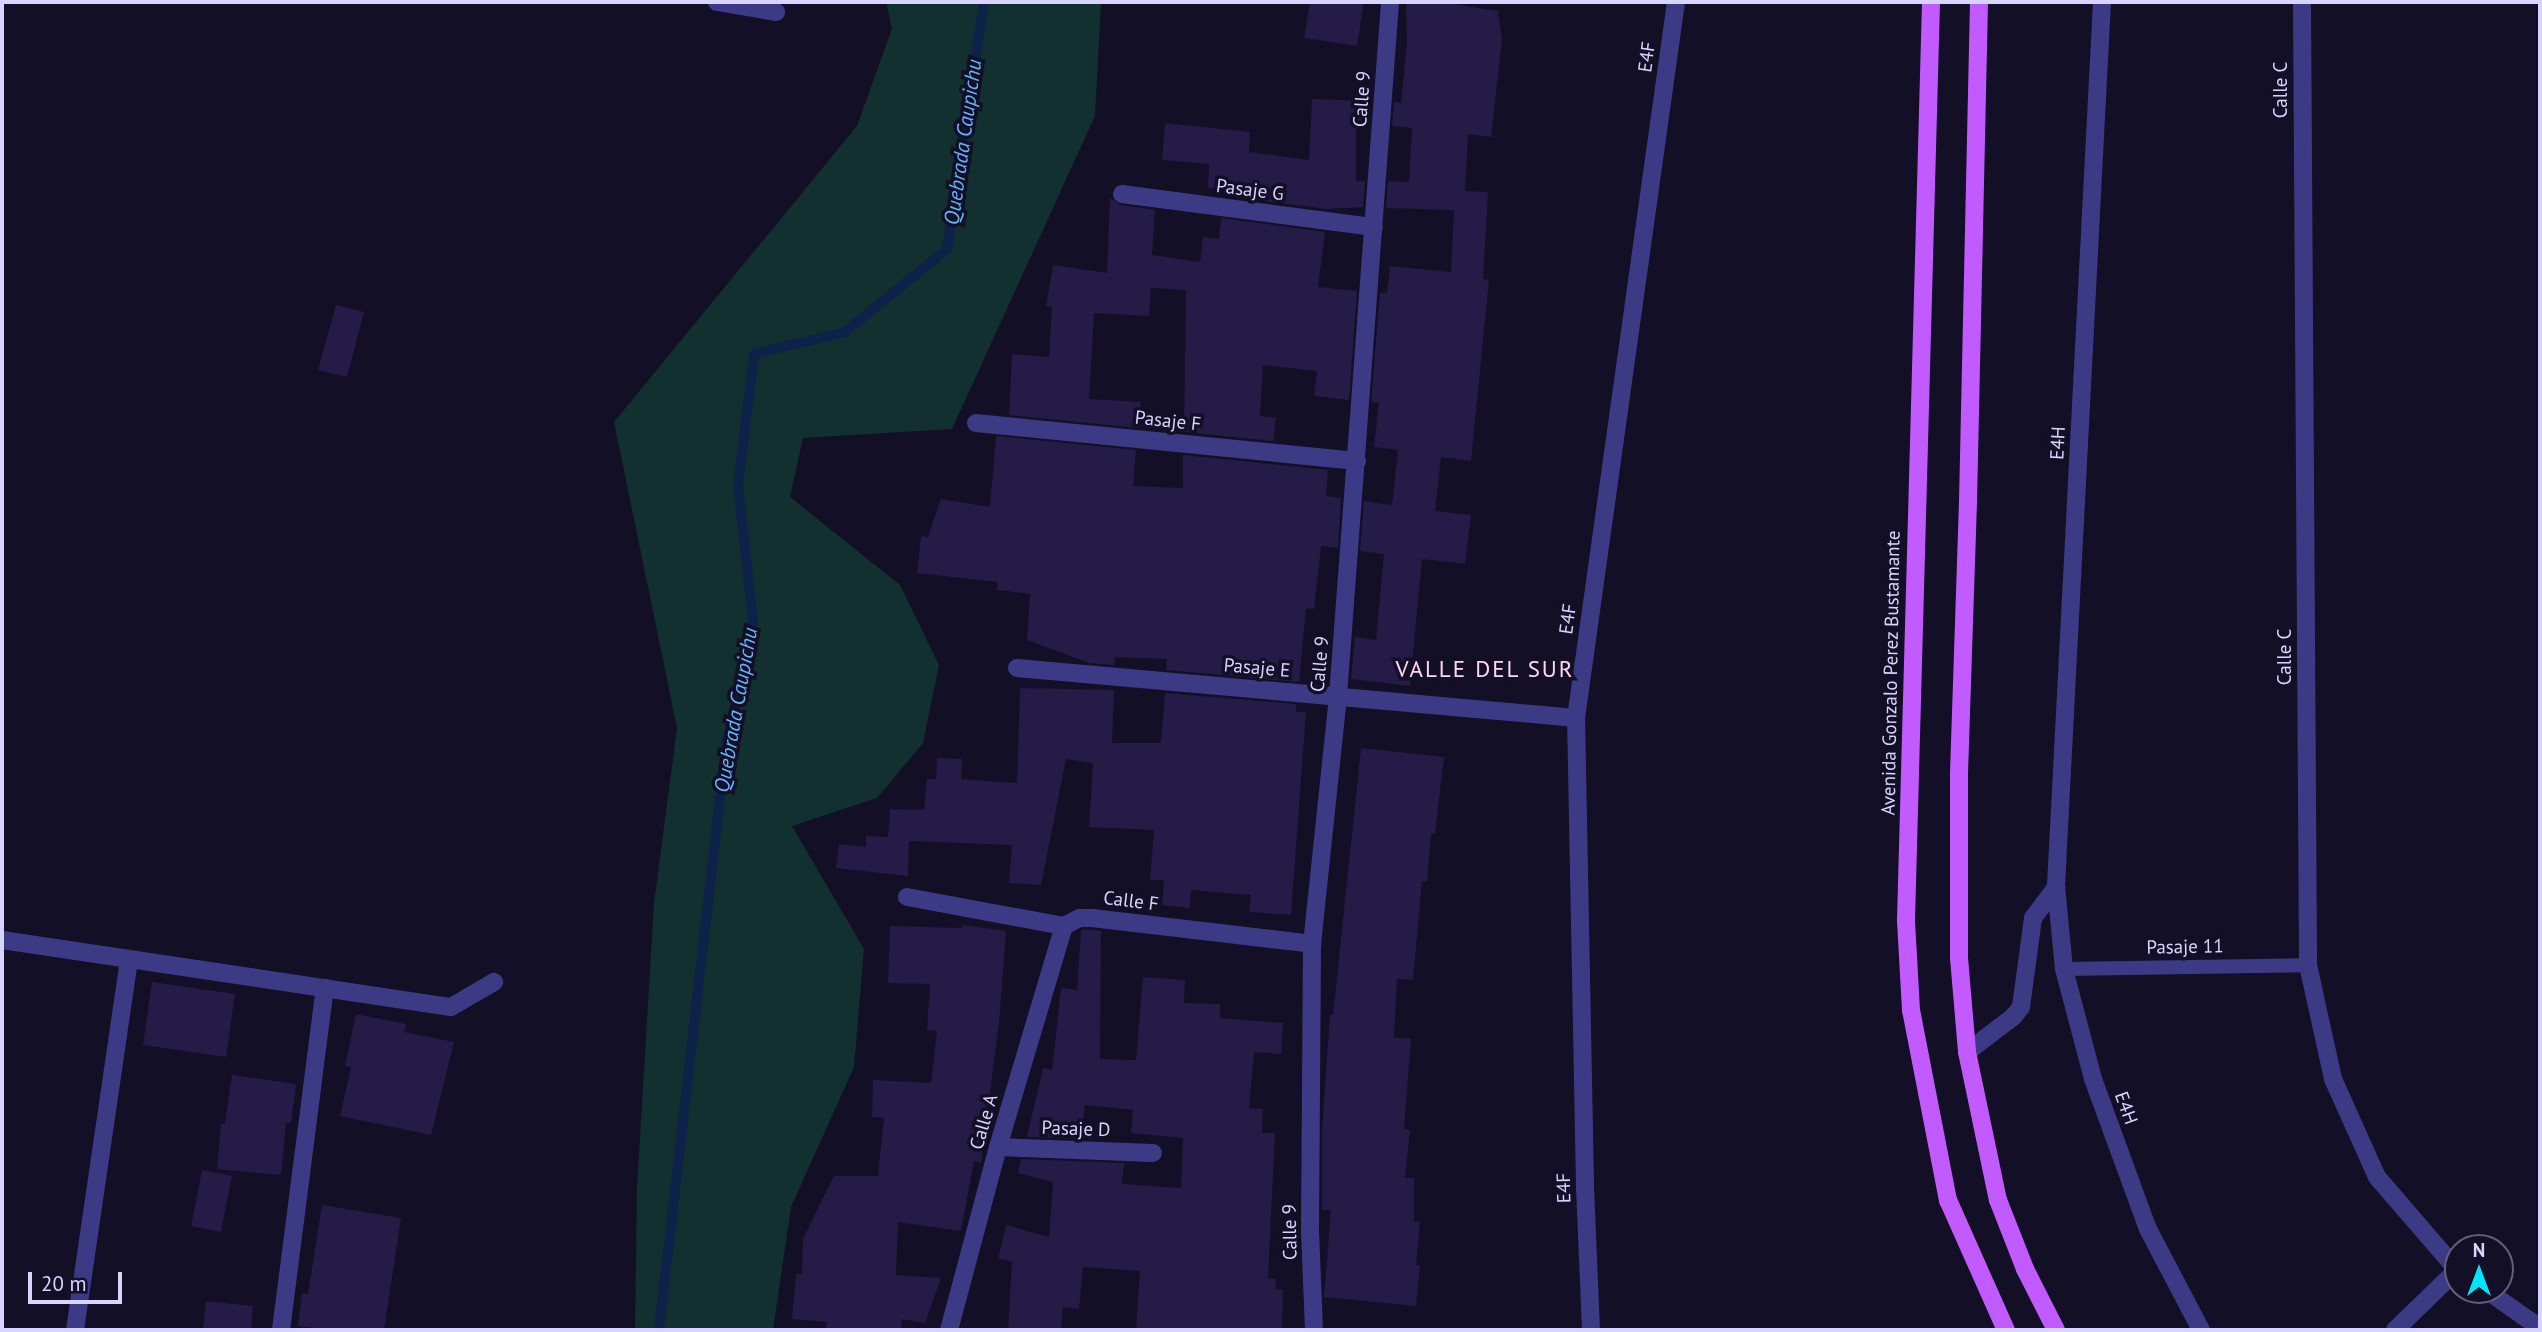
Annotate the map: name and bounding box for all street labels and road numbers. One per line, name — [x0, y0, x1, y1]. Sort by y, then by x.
street label: E4F — [1634, 40, 1660, 74]
street label: Calle C — [2270, 62, 2292, 118]
street label: Calle 9 — [1349, 70, 1375, 128]
street label: Pasaje G — [1215, 175, 1285, 205]
street label: Pasaje F — [1134, 406, 1202, 436]
street label: E4H — [2046, 426, 2070, 460]
street label: Avenida Gonzalo Perez Bustamante — [1877, 530, 1905, 816]
street label: E4F — [1555, 602, 1581, 636]
street label: Calle C — [2274, 629, 2296, 685]
street label: Calle 9 — [1306, 635, 1334, 693]
street label: Pasaje E — [1223, 654, 1291, 682]
street label: Calle F — [1102, 886, 1160, 916]
street label: Pasaje 11 — [2146, 935, 2224, 959]
street label: E4H — [2110, 1088, 2142, 1128]
street label: Calle A — [965, 1092, 1003, 1152]
street label: Pasaje D — [1041, 1116, 1111, 1142]
street label: E4F — [1552, 1172, 1576, 1204]
street label: Calle 9 — [1278, 1204, 1302, 1260]

